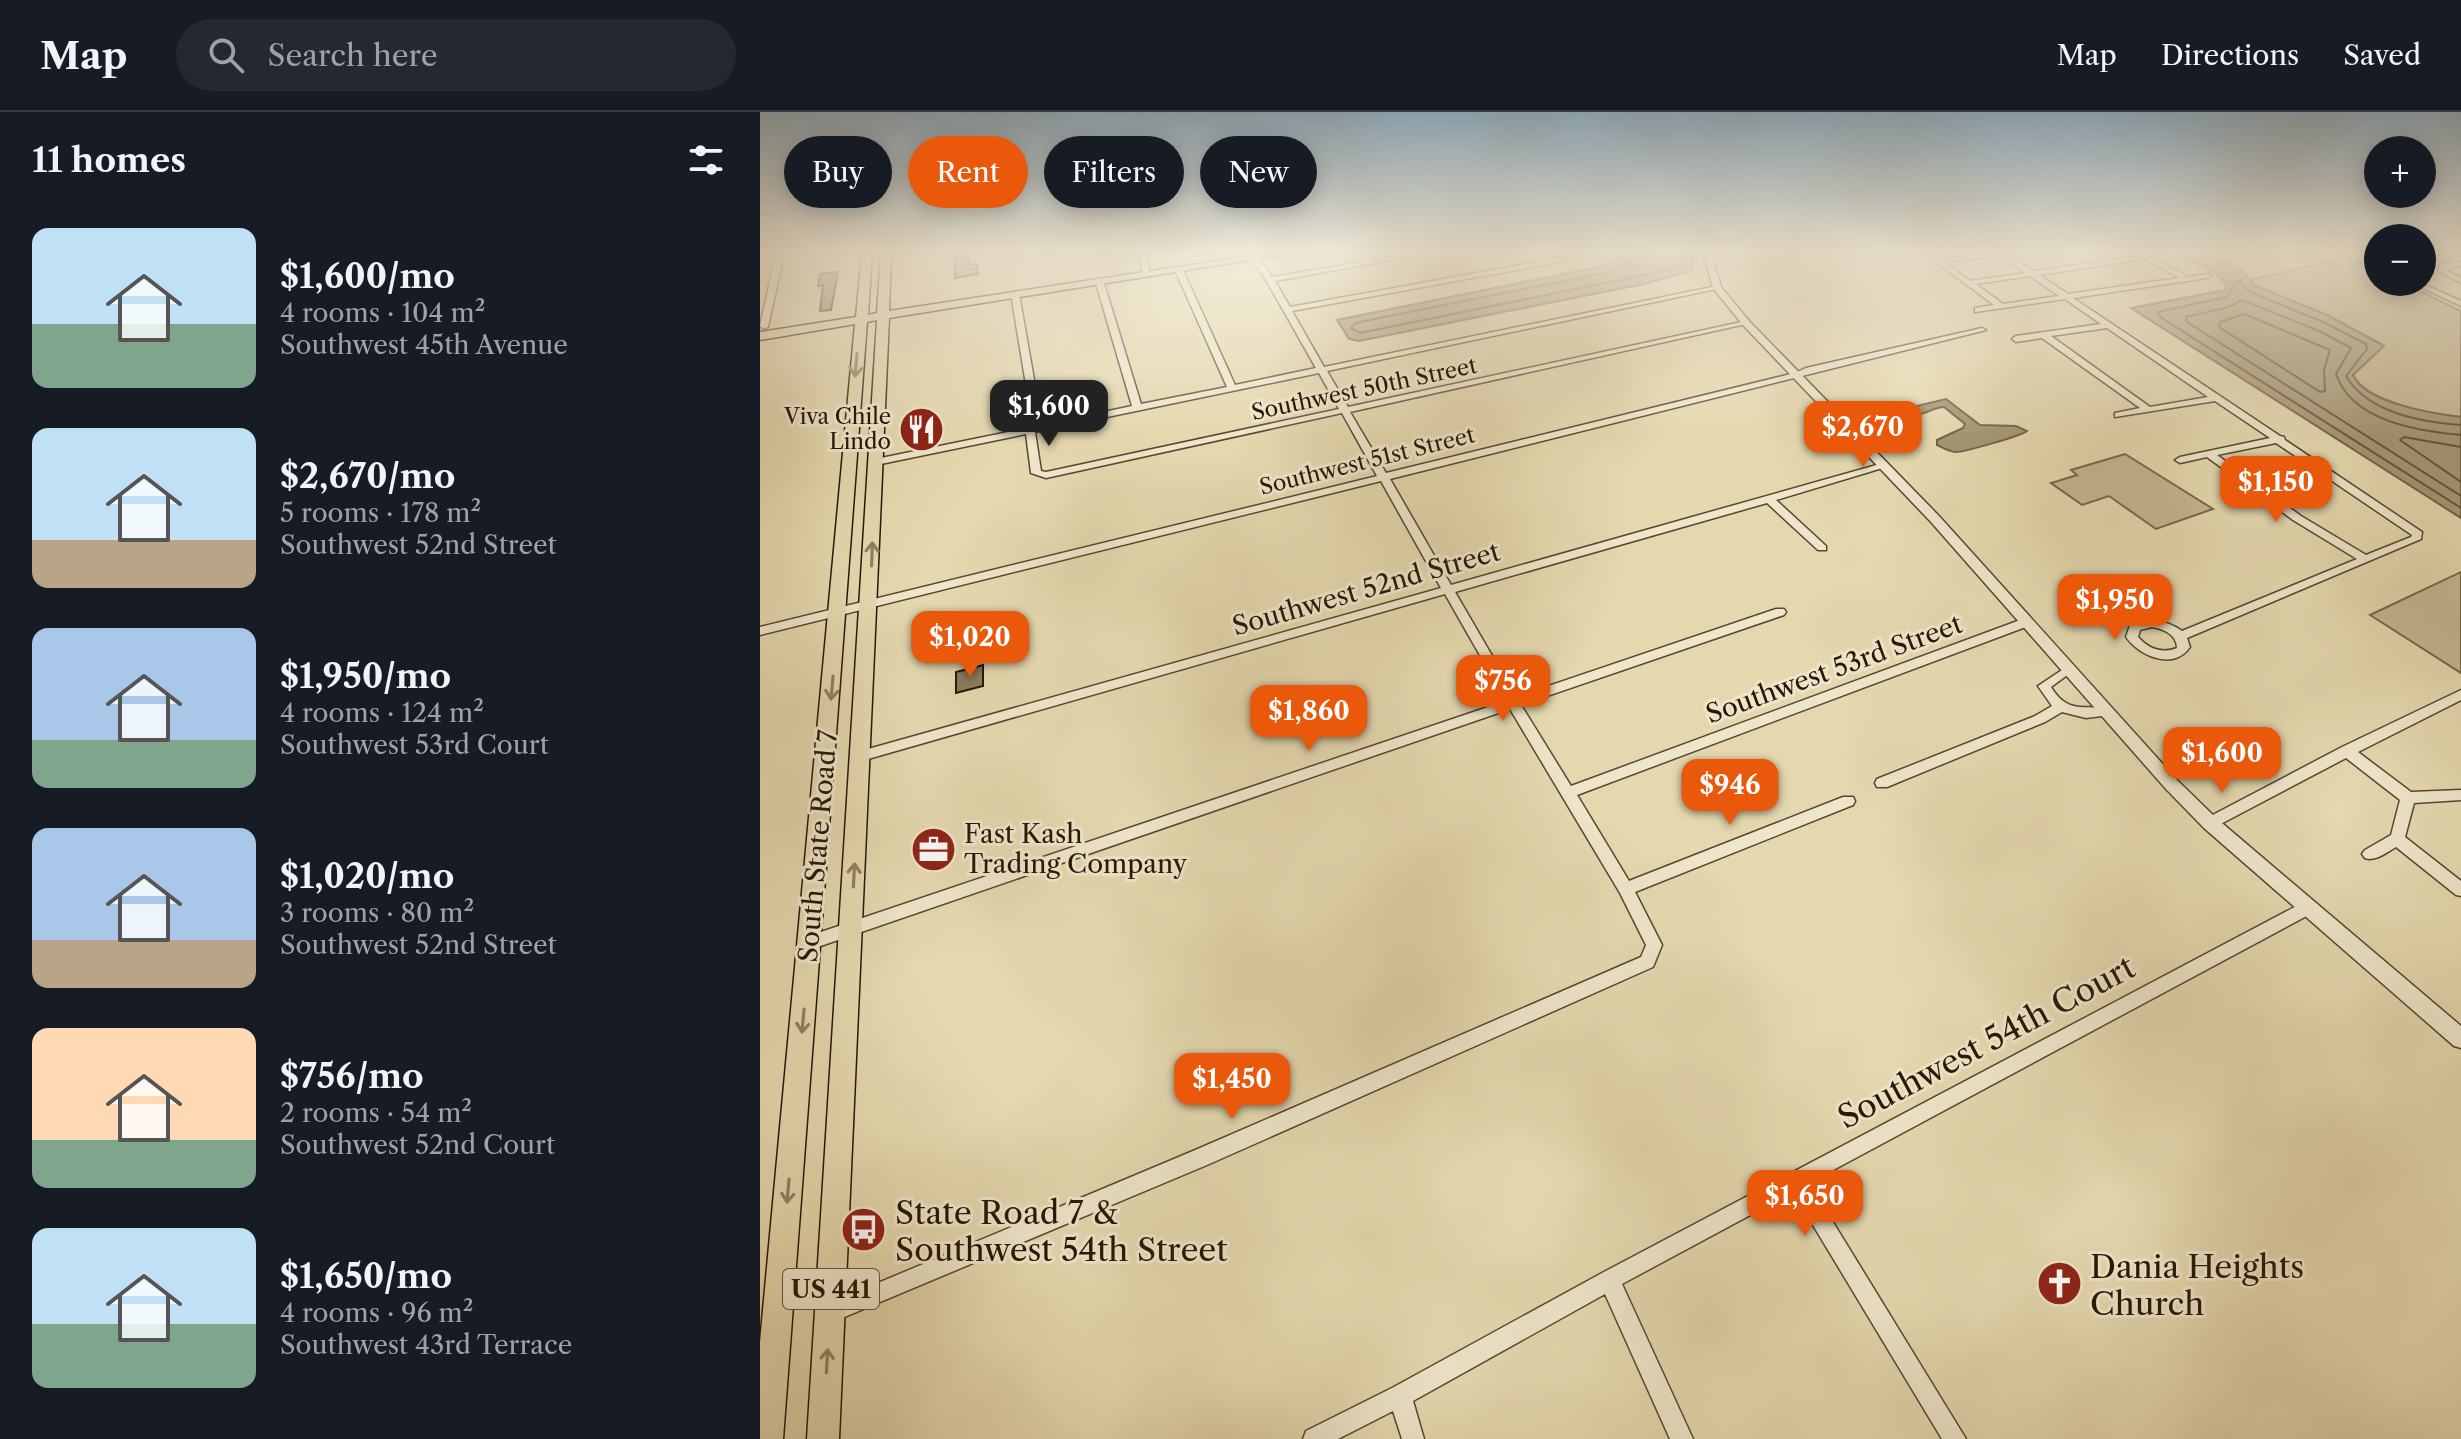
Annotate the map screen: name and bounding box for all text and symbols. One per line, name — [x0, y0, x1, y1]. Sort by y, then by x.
search box — [176, 19, 736, 91]
text: Map — [40, 32, 128, 79]
icon: search — [204, 33, 248, 77]
text: Search here — [268, 37, 438, 74]
text: Map — [2057, 38, 2117, 72]
text: Directions — [2161, 38, 2299, 72]
text: Saved — [2343, 38, 2421, 72]
chip: Buy — [784, 136, 892, 208]
chip: Rent — [908, 136, 1028, 208]
chip: Filters — [1044, 136, 1184, 208]
chip: New — [1200, 136, 1317, 208]
map controls — [2364, 136, 2436, 296]
button: + — [2364, 136, 2436, 208]
icon: filters — [684, 138, 728, 182]
text: 11 homes — [32, 139, 186, 181]
button: − — [2364, 224, 2436, 296]
text: $1,600/mo — [280, 255, 455, 297]
icon: home — [96, 260, 192, 356]
text: 4 rooms · 104 m² — [280, 297, 485, 329]
text: Southwest 45th Avenue — [280, 329, 568, 361]
one-way arrow — [848, 351, 863, 378]
street label: Southwest 50th Street — [1249, 352, 1479, 426]
pin: $1,600 — [984, 380, 1114, 448]
text: $1,600 — [1008, 390, 1090, 422]
pin: $2,670 — [1798, 401, 1928, 469]
place label: Viva Chile Lindo — [783, 403, 891, 455]
restaurant icon: Viva Chile Lindo — [898, 405, 946, 453]
text: $2,670 — [1822, 411, 1904, 443]
street label: Southwest 51st Street — [1257, 421, 1478, 501]
text: $2,670/mo — [280, 455, 455, 497]
pin: $1,150 — [2211, 456, 2341, 524]
icon: home — [96, 460, 192, 556]
text: $1,150 — [2238, 466, 2314, 498]
text: 5 rooms · 178 m² — [280, 497, 481, 529]
text: Southwest 52nd Street — [280, 529, 557, 561]
street label: Southwest 52nd Street — [1229, 535, 1504, 643]
one-way arrow — [864, 541, 879, 568]
pin: $1,950 — [2050, 574, 2180, 642]
text: $1,950 — [2075, 584, 2155, 616]
street label: Southwest 53rd Street — [1701, 607, 1967, 730]
pin: $1,020 — [905, 611, 1035, 679]
text: $1,020 — [929, 621, 1011, 653]
text: $1,950/mo — [280, 655, 451, 697]
pin: $756 — [1456, 655, 1550, 723]
icon: home — [96, 660, 192, 756]
text: $756 — [1474, 665, 1532, 697]
one-way arrow — [824, 674, 839, 701]
pin: $1,860 — [1244, 685, 1374, 753]
text: $1,860 — [1268, 695, 1350, 727]
text: 4 rooms · 124 m² — [280, 697, 484, 729]
pin: $1,600 — [2157, 727, 2287, 795]
street label: South State Road 7 — [792, 728, 844, 964]
text: Southwest 53rd Court — [280, 729, 549, 761]
text: $1,600 — [2181, 737, 2263, 769]
pin: $946 — [1683, 759, 1777, 827]
text: $946 — [1700, 769, 1760, 801]
place label: Fast Kash Trading Company — [964, 818, 1188, 880]
office icon: Fast Kash Trading Company — [909, 825, 957, 873]
text: $1,020/mo — [280, 855, 454, 897]
icon: home — [96, 860, 192, 956]
one-way arrow — [847, 862, 862, 889]
text: 3 rooms · 80 m² — [280, 897, 474, 929]
text: Southwest 52nd Street — [280, 929, 557, 961]
street label: Southwest 54th Court — [1831, 947, 2142, 1137]
one-way arrow — [795, 1007, 810, 1034]
pin: $1,450 — [1167, 1053, 1297, 1121]
text: $756/mo — [280, 1055, 424, 1097]
icon: home — [96, 1060, 192, 1156]
text: $1,450 — [1192, 1063, 1272, 1095]
text: 2 rooms · 54 m² — [280, 1097, 472, 1129]
text: Southwest 52nd Court — [280, 1129, 555, 1161]
pin: $1,650 — [1740, 1170, 1870, 1238]
one-way arrow — [780, 1177, 795, 1204]
text: $1,650 — [1765, 1180, 1845, 1212]
place label: State Road 7 & Southwest 54th Street — [895, 1193, 1228, 1269]
bus stop icon: State Road 7 & Southwest 54th Street — [840, 1206, 888, 1254]
place label: Dania Heights Church — [2090, 1247, 2304, 1323]
text: $1,650/mo — [280, 1255, 452, 1297]
icon: home — [96, 1260, 192, 1356]
church icon: Dania Heights Church — [2035, 1260, 2083, 1308]
road number: US 441 — [783, 1269, 879, 1309]
text: 4 rooms · 96 m² — [280, 1297, 473, 1329]
text: Southwest 43rd Terrace — [280, 1329, 572, 1361]
one-way arrow — [820, 1348, 835, 1375]

